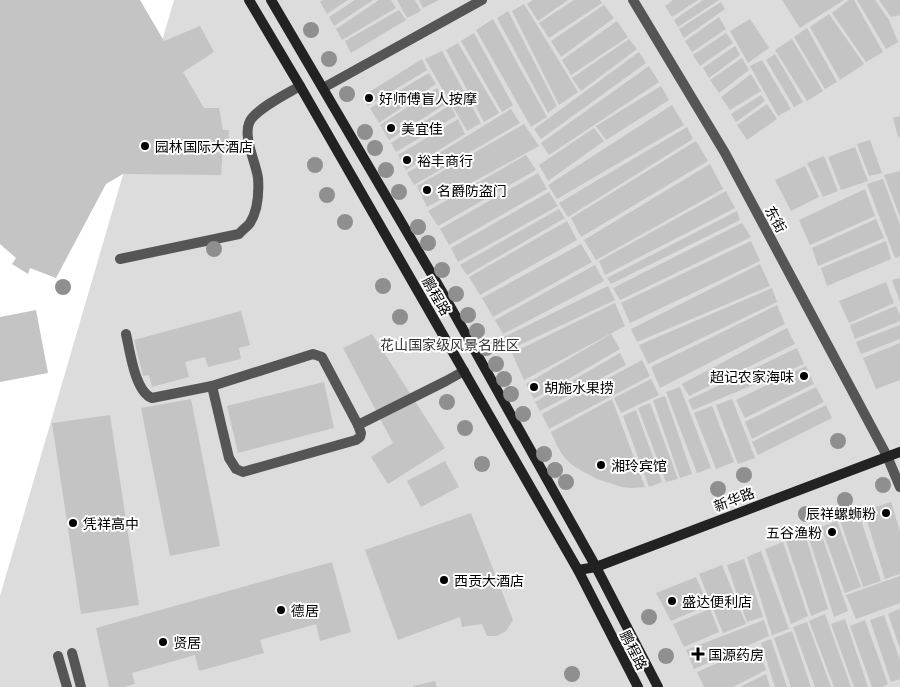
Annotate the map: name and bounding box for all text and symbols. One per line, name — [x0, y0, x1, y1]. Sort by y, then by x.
place label: 好师傅盲人按摩 — [379, 89, 477, 108]
marker: 好师傅盲人按摩 — [363, 92, 375, 104]
place label: 美宜佳 — [401, 119, 443, 138]
marker: 美宜佳 — [385, 122, 397, 134]
place label: 园林国际大酒店 — [155, 137, 253, 156]
marker: 园林国际大酒店 — [139, 140, 151, 152]
place label: 裕丰商行 — [417, 151, 473, 170]
marker: 裕丰商行 — [401, 154, 413, 166]
place label: 名爵防盗门 — [437, 181, 507, 200]
marker: 名爵防盗门 — [421, 184, 433, 196]
street label: 东街 — [761, 202, 791, 236]
street label: 鹏程路 — [418, 273, 456, 319]
park label: 花山国家级风景名胜区 — [380, 335, 520, 354]
place label: 超记农家海味 — [710, 367, 794, 386]
marker: 超记农家海味 — [798, 370, 810, 382]
place label: 胡施水果捞 — [544, 378, 614, 397]
marker: 胡施水果捞 — [528, 381, 540, 393]
place label: 湘玲宾馆 — [611, 456, 667, 475]
marker: 湘玲宾馆 — [595, 459, 607, 471]
street label: 新华路 — [711, 483, 757, 515]
place label: 辰祥螺蛳粉 — [806, 504, 876, 523]
marker: 辰祥螺蛳粉 — [880, 507, 892, 519]
place label: 凭祥高中 — [83, 514, 139, 533]
marker: 凭祥高中 — [67, 517, 79, 529]
place label: 五谷渔粉 — [766, 523, 822, 542]
marker: 五谷渔粉 — [826, 526, 838, 538]
place label: 西贡大酒店 — [454, 571, 524, 590]
marker: 西贡大酒店 — [438, 574, 450, 586]
place label: 盛达便利店 — [682, 592, 752, 611]
marker: 盛达便利店 — [666, 595, 678, 607]
place label: 德居 — [291, 601, 319, 620]
marker: 德居 — [275, 604, 287, 616]
street label: 鹏程路 — [616, 627, 652, 673]
place label: 贤居 — [173, 633, 201, 652]
marker: 贤居 — [157, 636, 169, 648]
place label: 国源药房 — [708, 645, 764, 664]
marker: 国源药房 — [692, 648, 704, 660]

